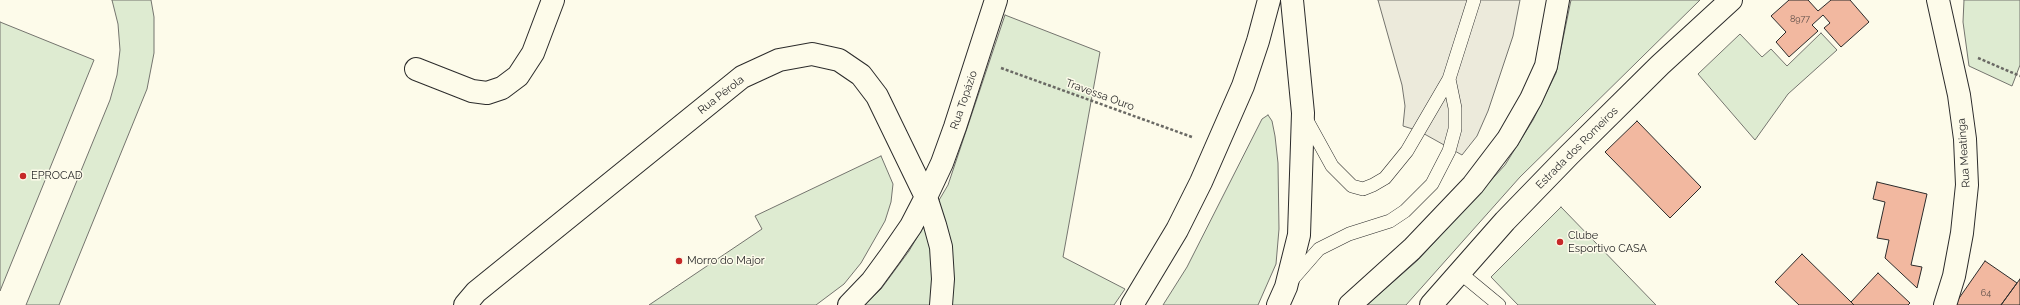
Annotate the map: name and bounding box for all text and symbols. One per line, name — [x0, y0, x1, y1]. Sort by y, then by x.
house number: 8977 — [1790, 14, 1810, 24]
street label: Rua Topázio — [948, 69, 980, 131]
street label: Rua Pérola — [695, 73, 747, 117]
street label: Travessa Ouro — [1064, 76, 1136, 114]
street label: Estrada dos Romeiros — [1533, 104, 1621, 192]
street label: Rua Meatinga — [1955, 118, 1973, 188]
place label: EPROCAD — [31, 169, 83, 183]
marker: EPROCAD — [18, 171, 28, 181]
place label: Clube Esportivo CASA — [1568, 229, 1647, 255]
marker: Clube Esportivo CASA — [1555, 237, 1565, 247]
place label: Morro do Major — [687, 254, 765, 268]
marker: Morro do Major — [674, 256, 684, 266]
house number: 64 — [1981, 288, 1991, 298]

